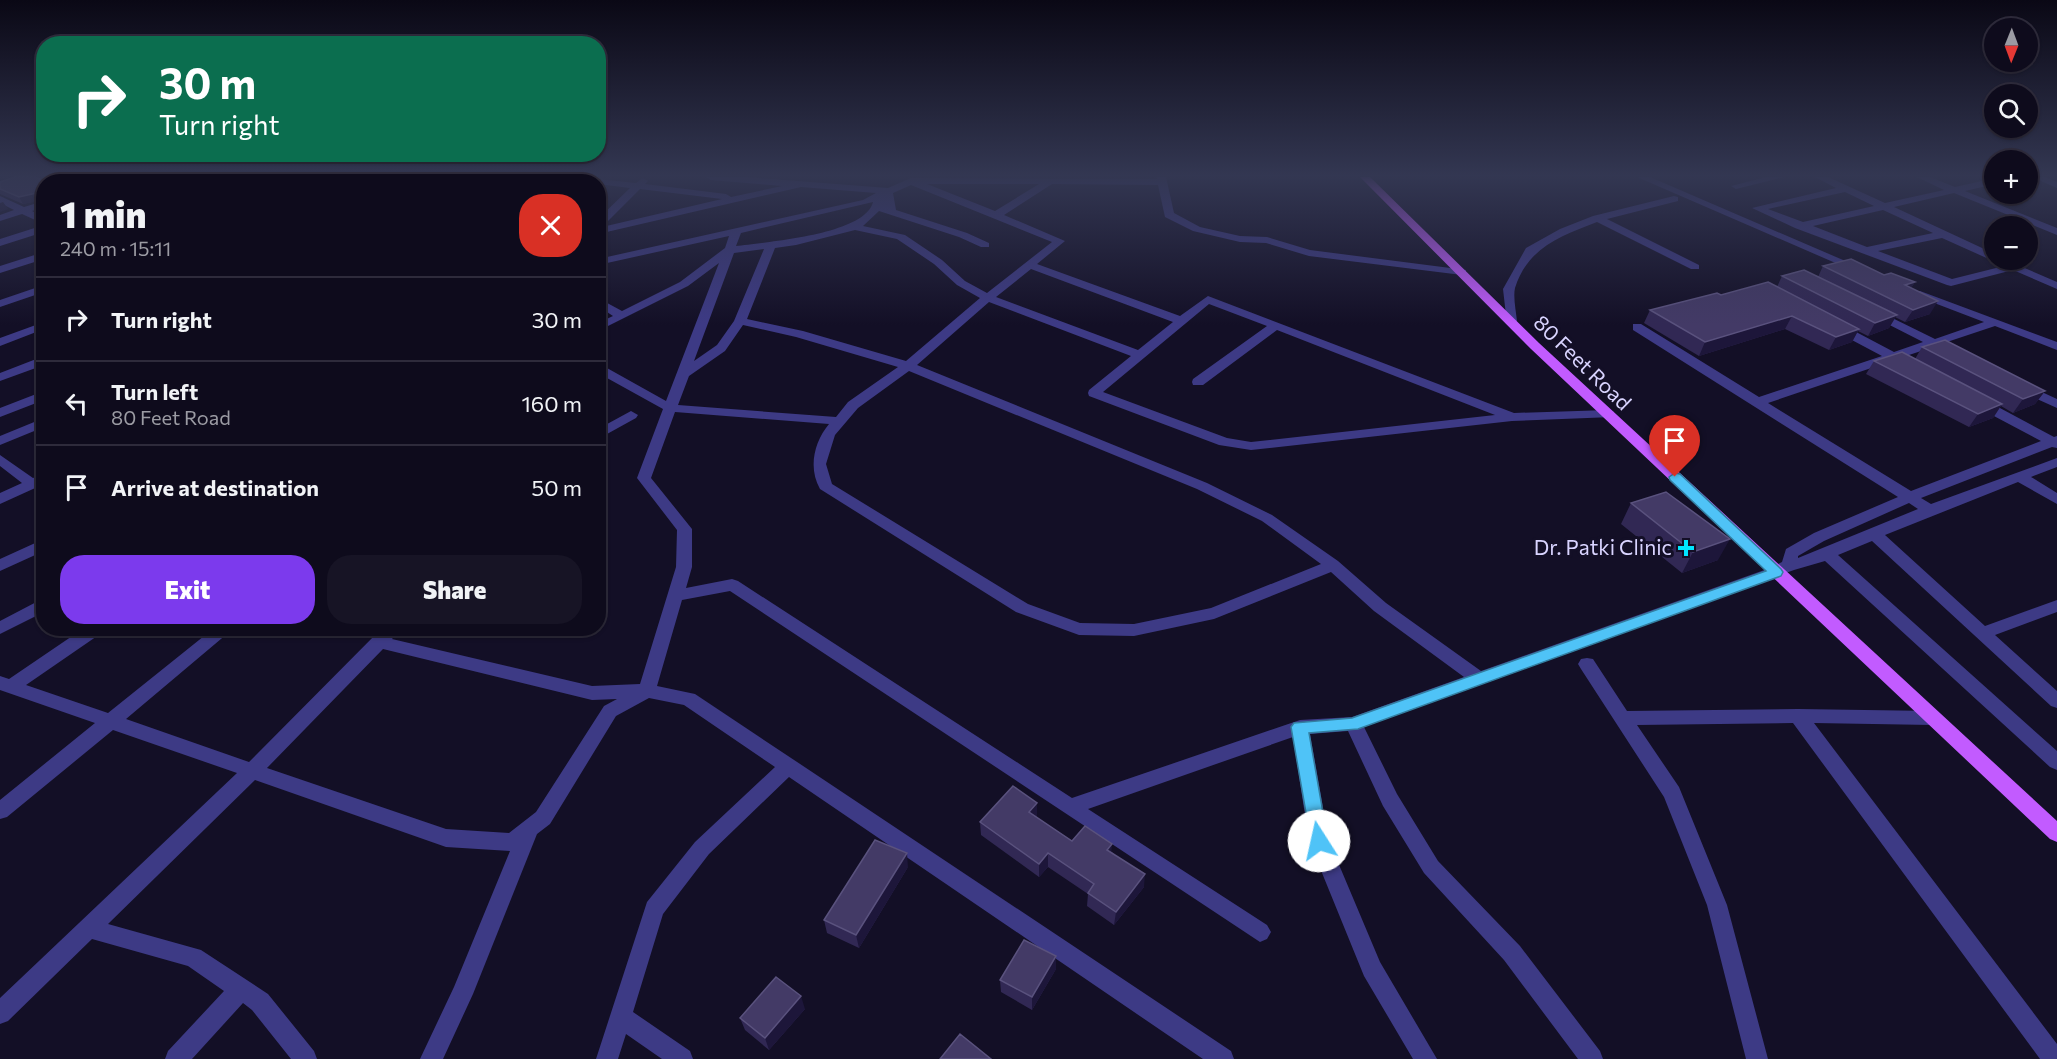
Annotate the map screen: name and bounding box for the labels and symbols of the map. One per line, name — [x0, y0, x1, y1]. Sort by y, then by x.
north arrow — [1984, 18, 2038, 72]
street label: 80 Feet Road — [1529, 309, 1637, 415]
pin — [1649, 415, 1700, 477]
place label: Dr. Patki Clinic — [1534, 534, 1672, 559]
marker: Dr. Patki Clinic — [1677, 539, 1695, 557]
position arrow — [1287, 809, 1351, 873]

